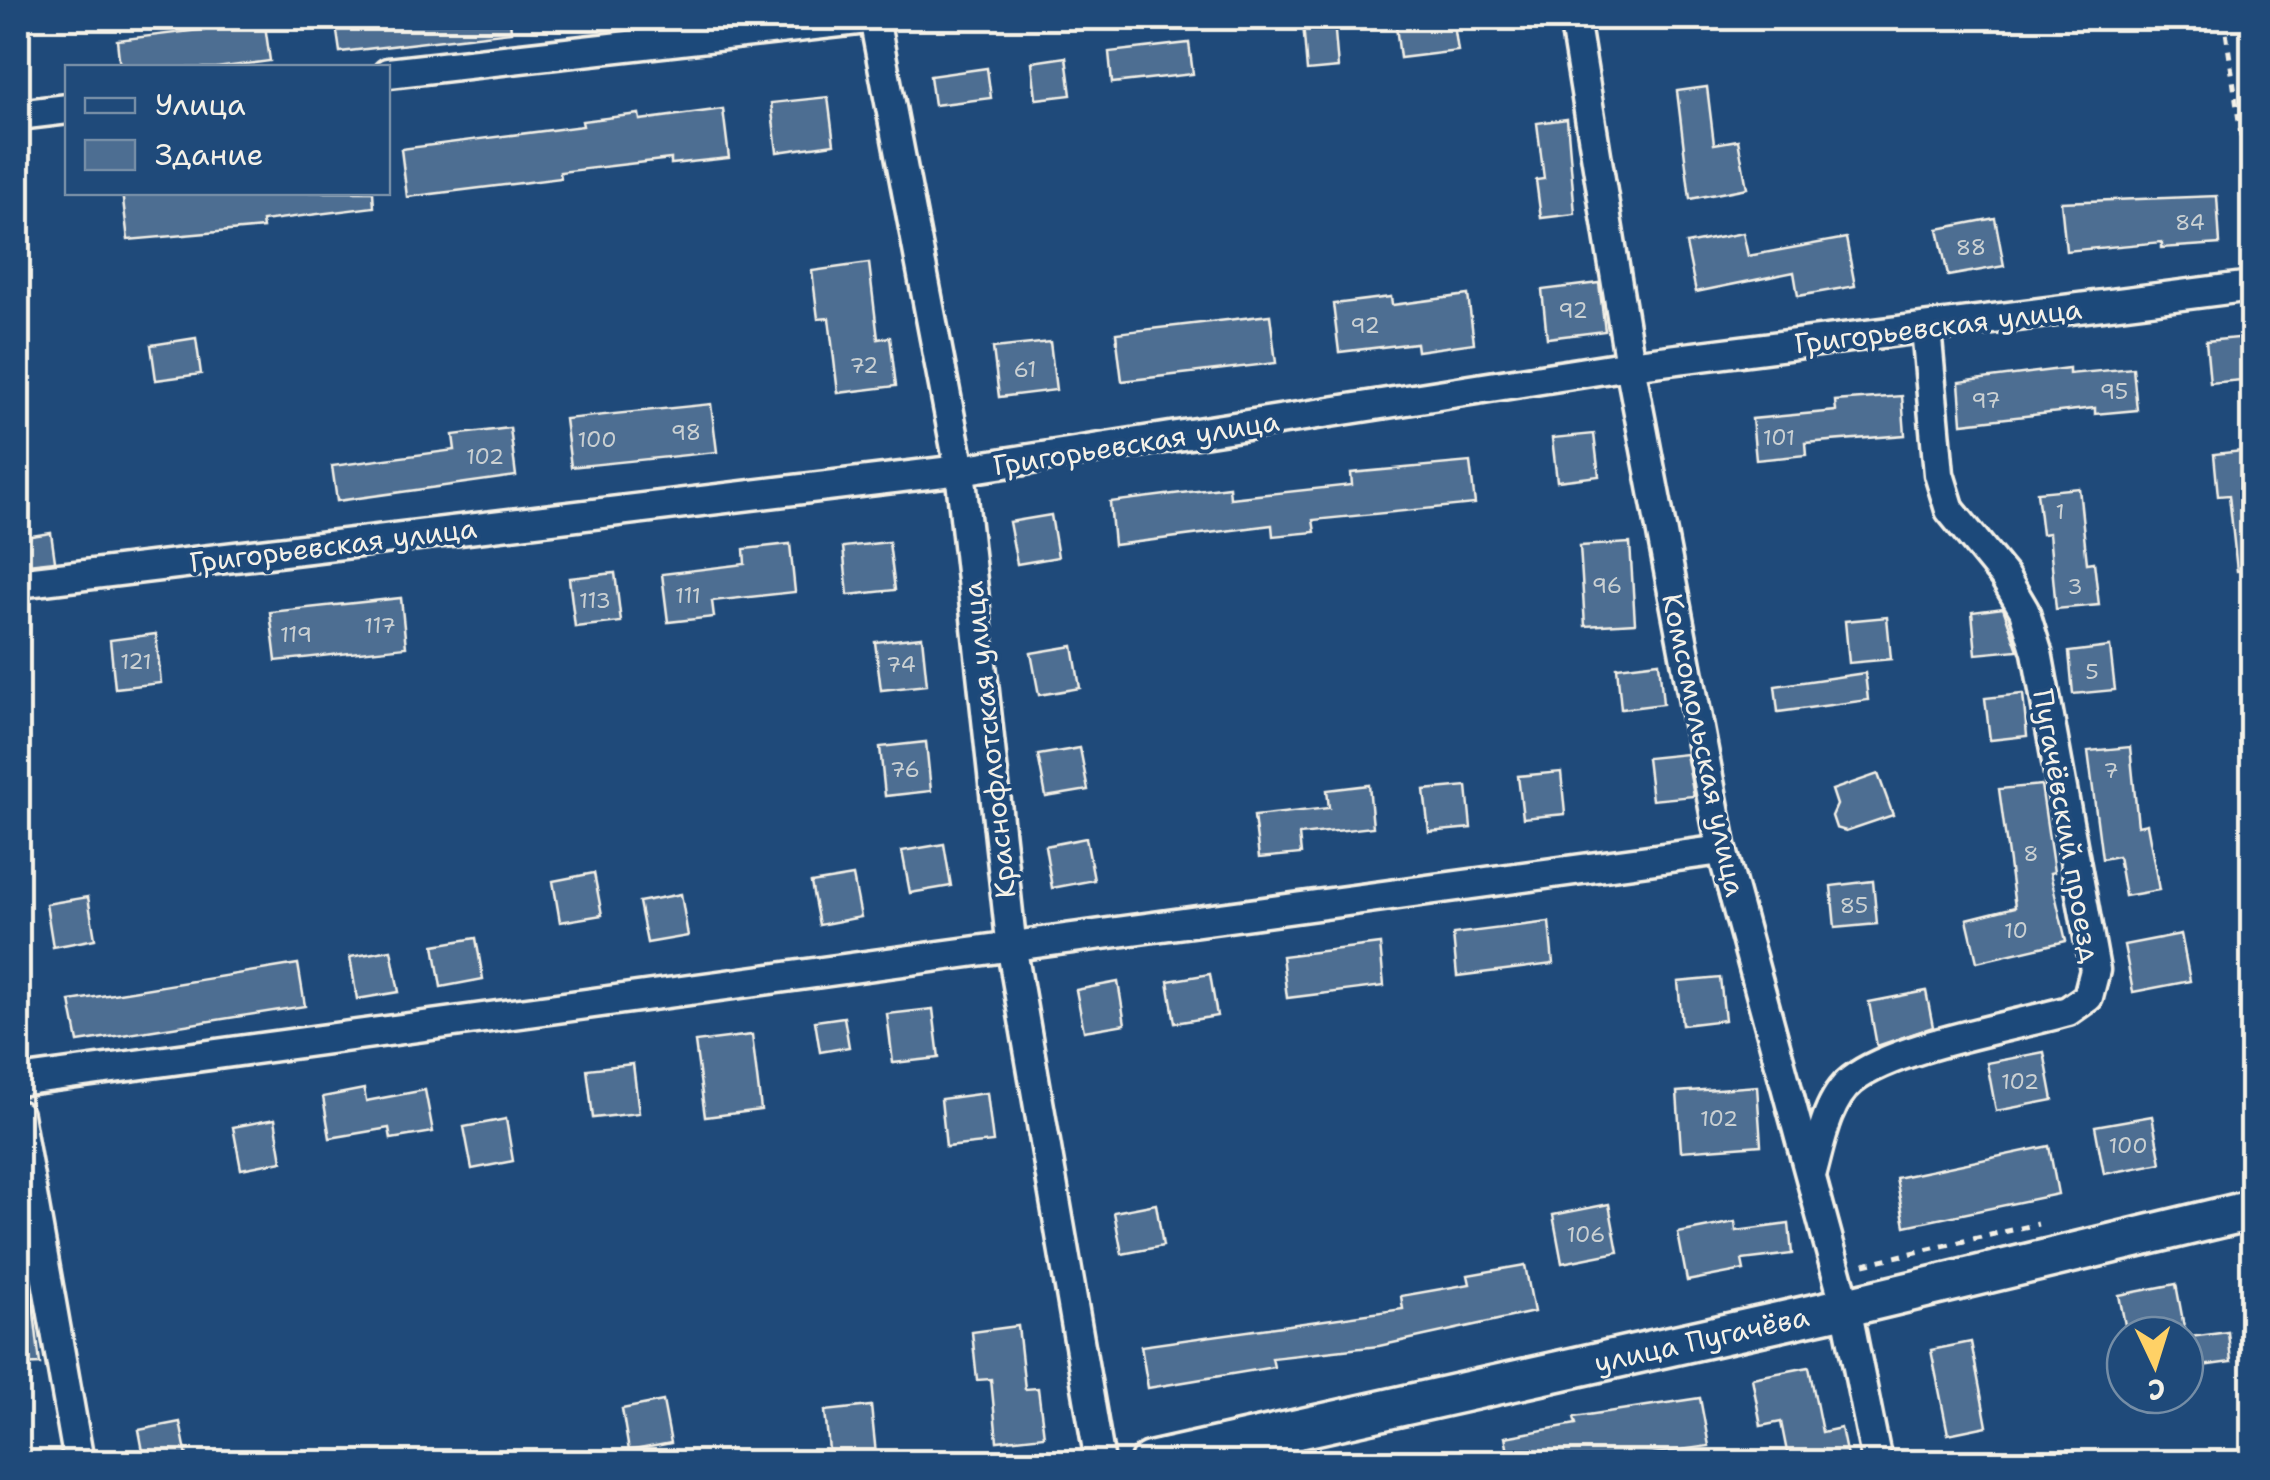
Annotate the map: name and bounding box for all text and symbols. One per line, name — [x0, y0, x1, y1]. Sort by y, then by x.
legend — [65, 65, 390, 195]
text: Улица — [155, 84, 246, 125]
text: Здание — [155, 134, 264, 175]
house number: 84 — [2175, 208, 2205, 237]
house number: 88 — [1956, 233, 1986, 262]
street label: Григорьевская улица — [1792, 290, 2084, 362]
house number: 92 — [1558, 296, 1588, 325]
house number: 92 — [1350, 311, 1380, 340]
house number: 72 — [850, 351, 879, 380]
house number: 61 — [1014, 355, 1036, 384]
house number: 95 — [2100, 377, 2128, 406]
house number: 97 — [1971, 386, 2001, 415]
street label: Григорьевская улица — [990, 402, 1282, 484]
house number: 98 — [671, 418, 701, 447]
house number: 101 — [1763, 423, 1795, 452]
house number: 100 — [577, 425, 617, 454]
house number: 102 — [466, 442, 504, 471]
house number: 1 — [2055, 497, 2065, 526]
street label: Григорьевская улица — [187, 509, 479, 581]
house number: 96 — [1592, 571, 1622, 600]
house number: 3 — [2067, 572, 2083, 601]
street label: Краснофлотская улица — [953, 580, 1025, 900]
house number: 111 — [675, 581, 701, 610]
house number: 113 — [579, 586, 611, 615]
street label: Комсомольская улица — [1653, 590, 1755, 900]
house number: 117 — [364, 611, 396, 640]
house number: 119 — [280, 620, 312, 649]
house number: 121 — [120, 647, 152, 676]
house number: 74 — [886, 650, 916, 679]
house number: 5 — [2085, 657, 2099, 686]
street label: Пугачёвский проезд — [2024, 686, 2110, 966]
house number: 76 — [890, 755, 920, 784]
house number: 7 — [2103, 756, 2119, 785]
house number: 8 — [2023, 839, 2039, 868]
house number: 85 — [1840, 891, 1868, 920]
house number: 10 — [2004, 916, 2028, 945]
house number: 102 — [2001, 1067, 2039, 1096]
house number: 102 — [1700, 1104, 1738, 1133]
house number: 100 — [2108, 1131, 2148, 1160]
house number: 106 — [1567, 1220, 1606, 1249]
street label: улица Пугачёва — [1591, 1297, 1812, 1382]
north arrow — [2105, 1315, 2205, 1415]
text: С — [2147, 1370, 2167, 1409]

